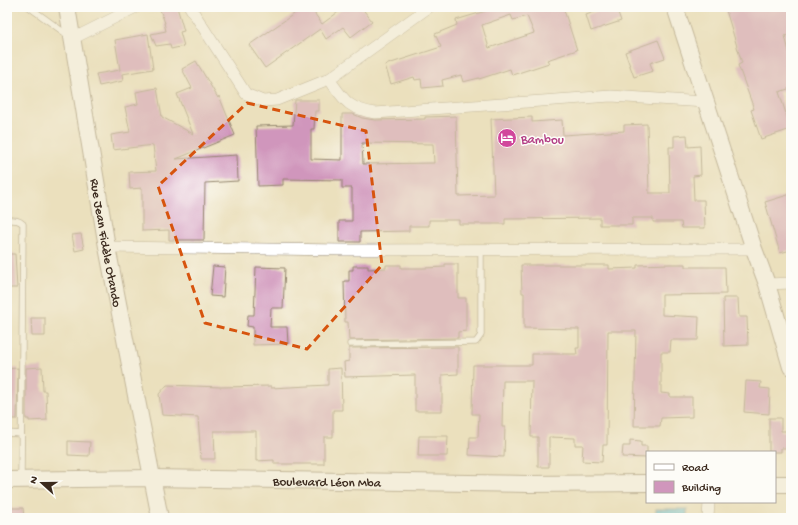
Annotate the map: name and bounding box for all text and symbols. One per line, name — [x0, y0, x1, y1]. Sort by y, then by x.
hotel icon: Bambou — [496, 127, 518, 149]
place label: Bambou — [520, 133, 564, 148]
street label: Rue Jean Fidèle Otando — [86, 178, 124, 309]
legend — [646, 451, 776, 503]
text: Road — [682, 462, 709, 476]
north arrow — [22, 463, 62, 503]
text: N — [28, 475, 41, 486]
street label: Boulevard Léon Mba — [272, 475, 382, 492]
text: Building — [681, 482, 721, 496]

